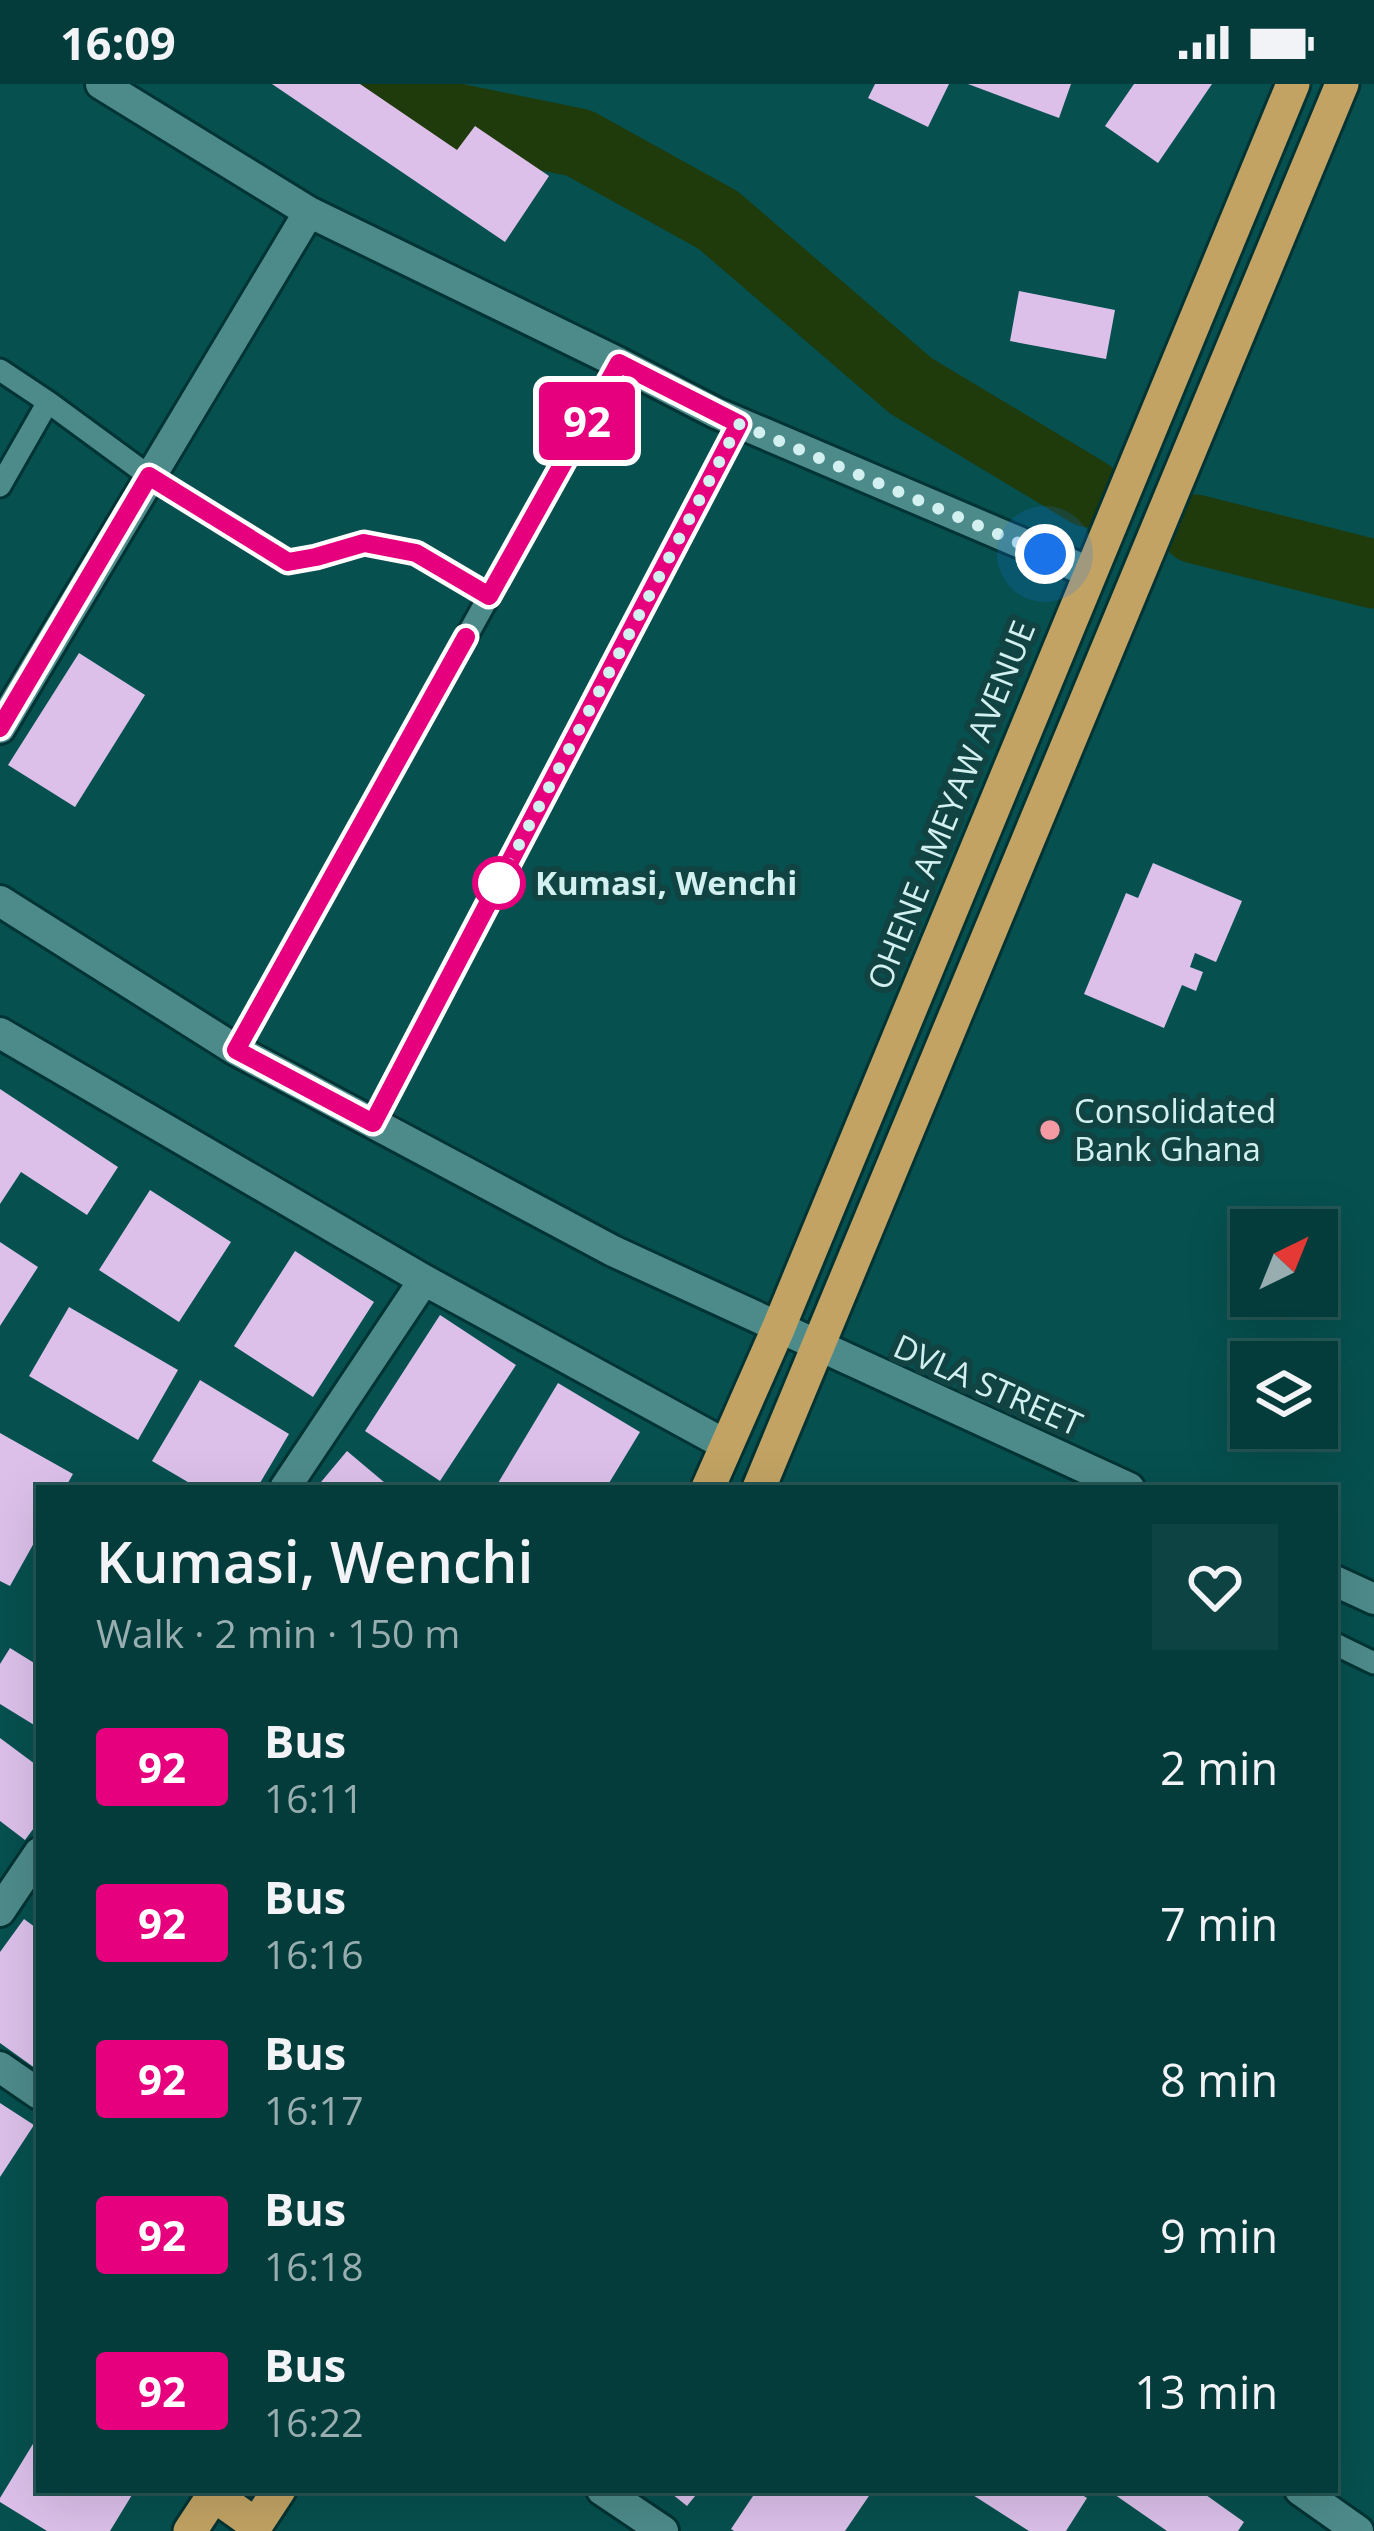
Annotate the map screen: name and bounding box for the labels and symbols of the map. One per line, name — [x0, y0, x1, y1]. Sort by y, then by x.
line badge: 92 — [533, 382, 641, 460]
your location — [1015, 524, 1075, 584]
street label: OHENE AMEYAW AVENUE — [856, 614, 1045, 996]
marker: Kumasi, Wenchi — [474, 858, 524, 908]
place label: Kumasi, Wenchi — [535, 860, 797, 905]
place label: Consolidated Bank Ghana — [1074, 1088, 1276, 1171]
marker: Consolidated Bank Ghana — [1037, 1117, 1063, 1143]
north arrow — [1230, 1209, 1338, 1317]
street label: DVLA STREET — [887, 1323, 1090, 1446]

